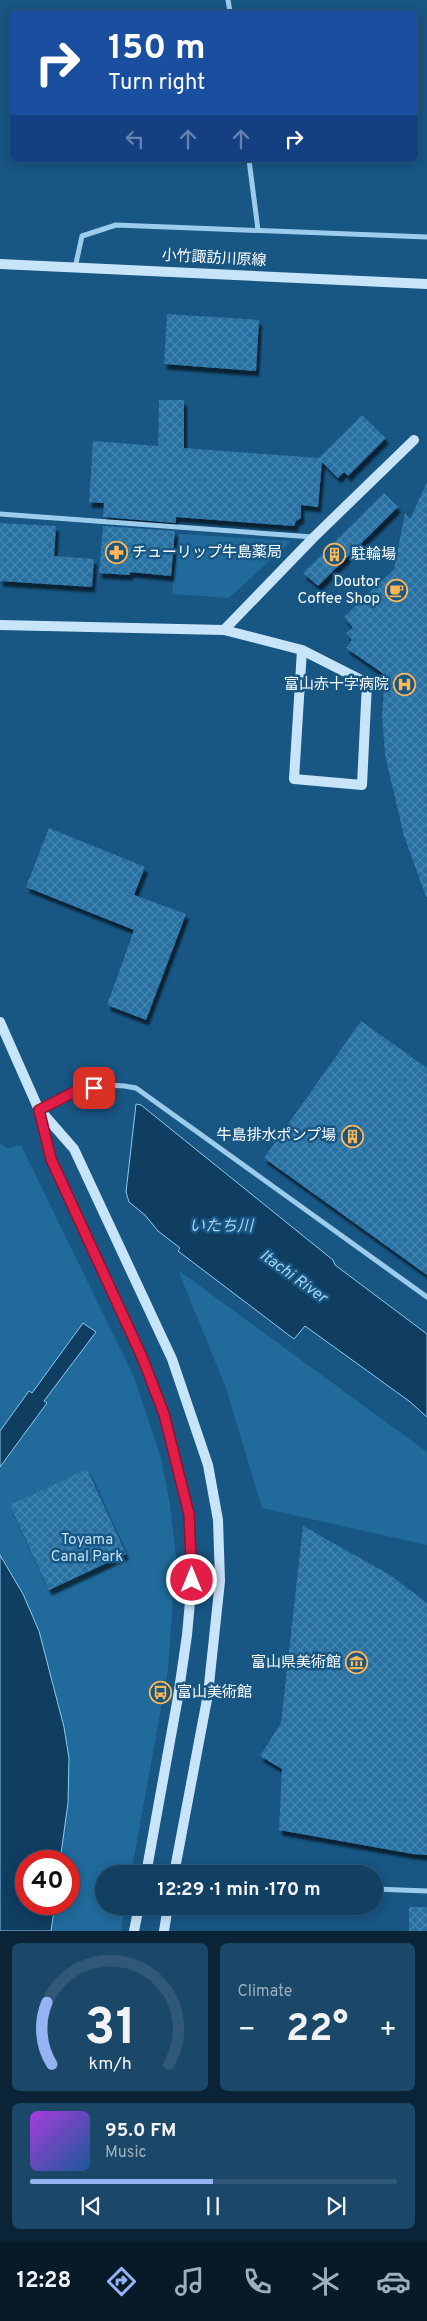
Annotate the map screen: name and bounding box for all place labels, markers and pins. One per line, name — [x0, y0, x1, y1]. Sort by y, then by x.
pharmacy icon: チューリップ牛島薬局 — [104, 541, 128, 565]
building icon: 駐輪場 — [323, 543, 347, 567]
place label: チューリップ牛島薬局 — [132, 544, 282, 563]
place label: 駐輪場 — [351, 545, 396, 565]
place label: Doutor Coffee Shop — [297, 573, 380, 609]
cafe icon: Doutor Coffee Shop — [384, 579, 408, 603]
hospital icon: 富山赤十字病院 — [393, 673, 417, 697]
place label: 富山赤十字病院 — [284, 676, 389, 695]
pin — [73, 1067, 115, 1109]
building icon: 牛島排水ポンプ場 — [340, 1124, 364, 1148]
place label: 牛島排水ポンプ場 — [216, 1127, 336, 1146]
museum icon: 富山県美術館 — [345, 1651, 369, 1675]
place label: 富山県美術館 — [251, 1653, 341, 1673]
bus stop icon: 富山美術館 — [149, 1681, 173, 1705]
place label: 富山美術館 — [177, 1683, 252, 1703]

